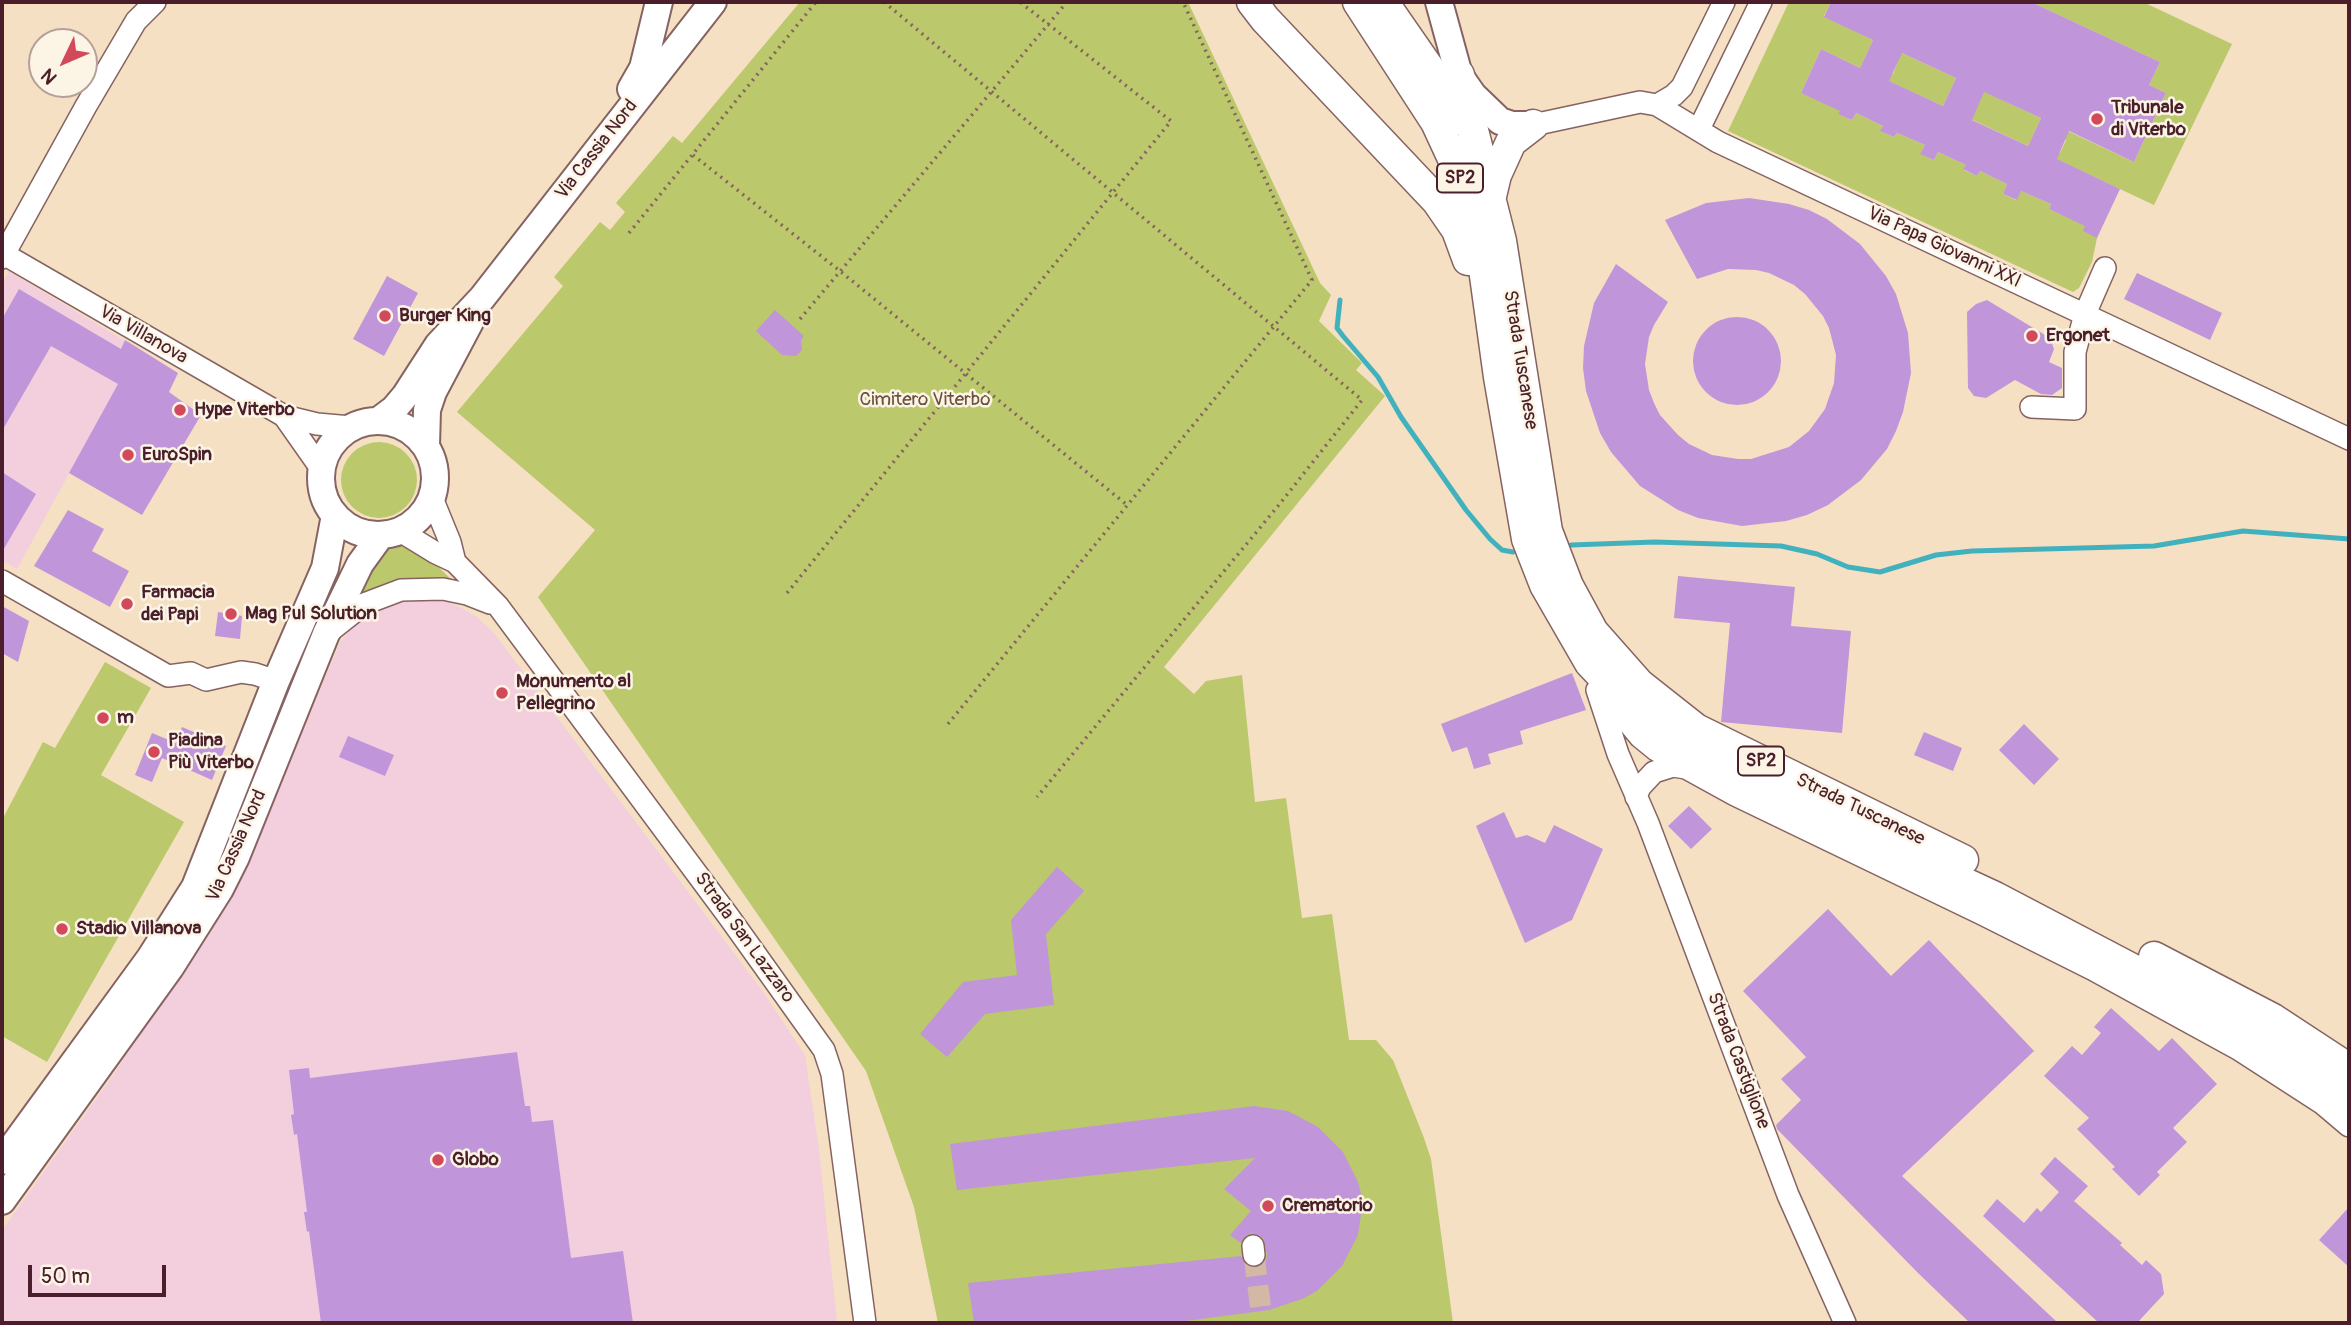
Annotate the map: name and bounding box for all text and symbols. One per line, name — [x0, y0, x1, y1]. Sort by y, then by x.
north arrow — [28, 28, 98, 98]
text: N — [36, 63, 62, 89]
street label: Via Cassia Nord — [551, 96, 643, 204]
place label: Tribunale di Viterbo — [2111, 97, 2186, 141]
marker: Tribunale di Viterbo — [2089, 111, 2105, 127]
road number: SP2 — [1437, 163, 1483, 192]
street label: Via Papa Giovanni XXI — [1863, 202, 2025, 294]
street label: Strada Tuscanese — [1498, 289, 1542, 431]
street label: Via Villanova — [95, 300, 191, 370]
place label: Burger King — [399, 305, 491, 327]
marker: Burger King — [377, 308, 393, 324]
place label: Ergonet — [2046, 325, 2110, 347]
marker: Ergonet — [2024, 328, 2040, 344]
park label: Cimitero Viterbo — [860, 389, 990, 411]
place label: Hype Viterbo — [194, 399, 295, 421]
marker: Hype Viterbo — [172, 402, 188, 418]
place label: EuroSpin — [142, 444, 212, 466]
marker: EuroSpin — [120, 447, 136, 463]
place label: Farmacia dei Papi — [141, 582, 214, 626]
marker: Farmacia dei Papi — [119, 596, 135, 612]
place label: Mag Pul Solution — [245, 603, 377, 625]
marker: Mag Pul Solution — [223, 606, 239, 622]
place label: Monumento al Pellegrino — [516, 671, 631, 715]
marker: Monumento al Pellegrino — [494, 685, 510, 701]
place label: m — [117, 707, 134, 729]
marker: m — [95, 710, 111, 726]
place label: Piadina Più Viterbo — [168, 730, 254, 774]
marker: Piadina Più Viterbo — [146, 744, 162, 760]
road number: SP2 — [1738, 746, 1784, 776]
street label: Strada Tuscanese — [1792, 769, 1928, 851]
street label: Via Cassia Nord — [202, 786, 272, 906]
street label: Strada San Lazzaro — [689, 868, 799, 1008]
place label: Stadio Villanova — [76, 918, 201, 940]
marker: Stadio Villanova — [54, 921, 70, 937]
street label: Strada Castiglione — [1702, 990, 1774, 1132]
place label: Globo — [452, 1149, 499, 1171]
marker: Globo — [430, 1152, 446, 1168]
place label: Crematorio — [1282, 1195, 1373, 1217]
marker: Crematorio — [1260, 1198, 1276, 1214]
scale bar — [32, 1252, 170, 1296]
text: 50 m — [41, 1263, 90, 1290]

